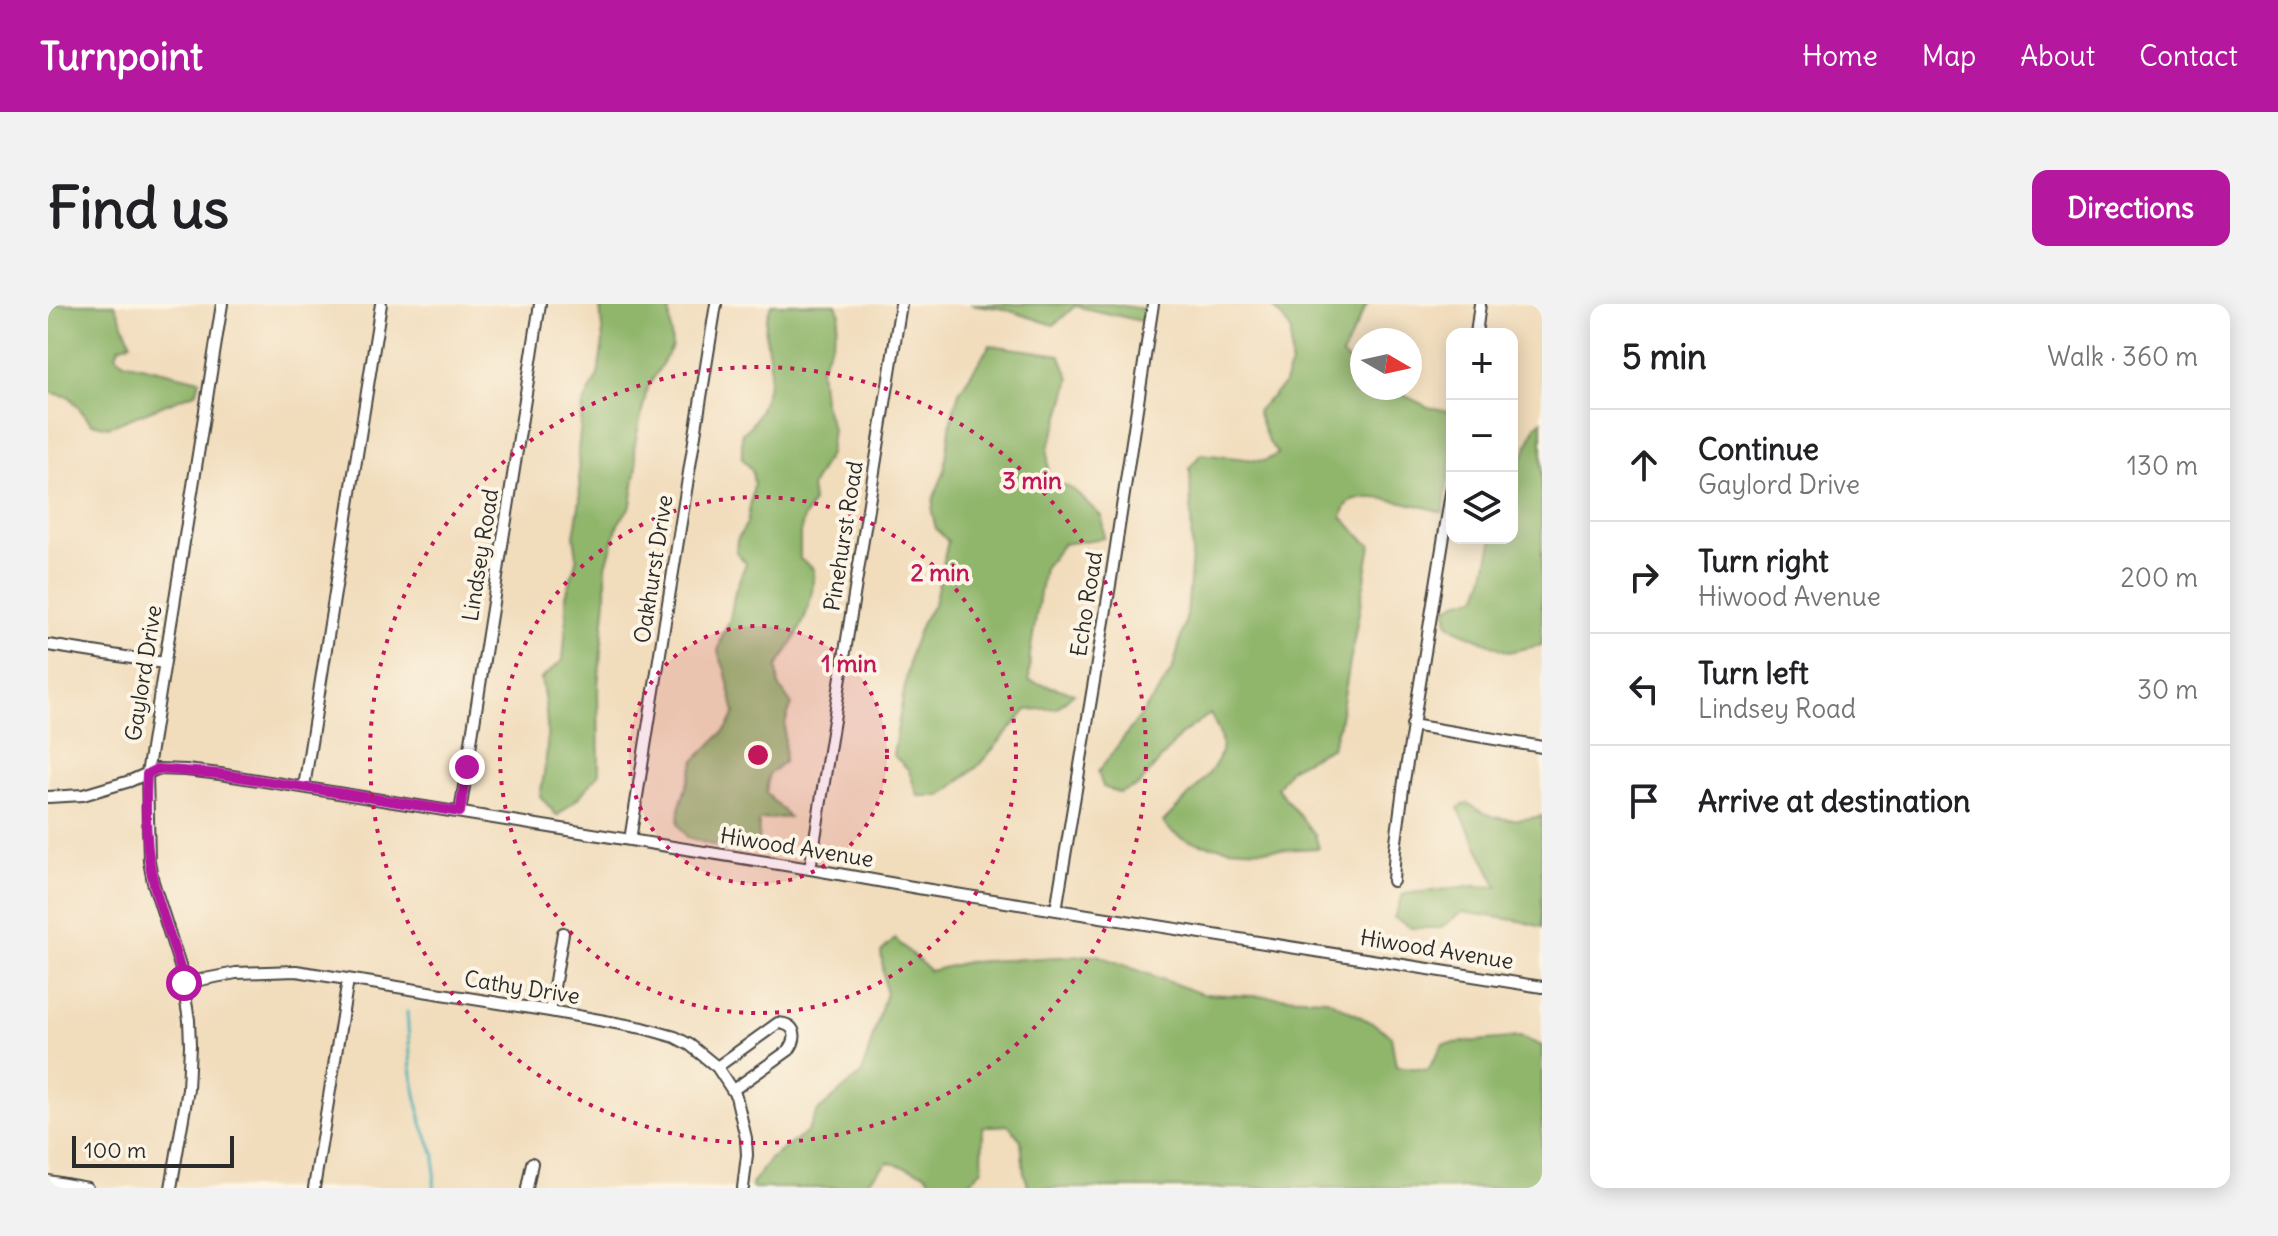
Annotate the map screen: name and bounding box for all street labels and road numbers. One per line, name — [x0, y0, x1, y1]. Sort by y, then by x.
street label: Pinehurst Road — [817, 459, 869, 613]
street label: Lindsey Road — [456, 487, 504, 623]
street label: Oakhurst Drive — [627, 493, 679, 645]
street label: Echo Road — [1064, 550, 1108, 658]
street label: Gaylord Drive — [118, 603, 168, 743]
street label: Hiwood Avenue — [718, 821, 876, 873]
street label: Hiwood Avenue — [1358, 923, 1516, 975]
street label: Cathy Drive — [462, 964, 582, 1010]

